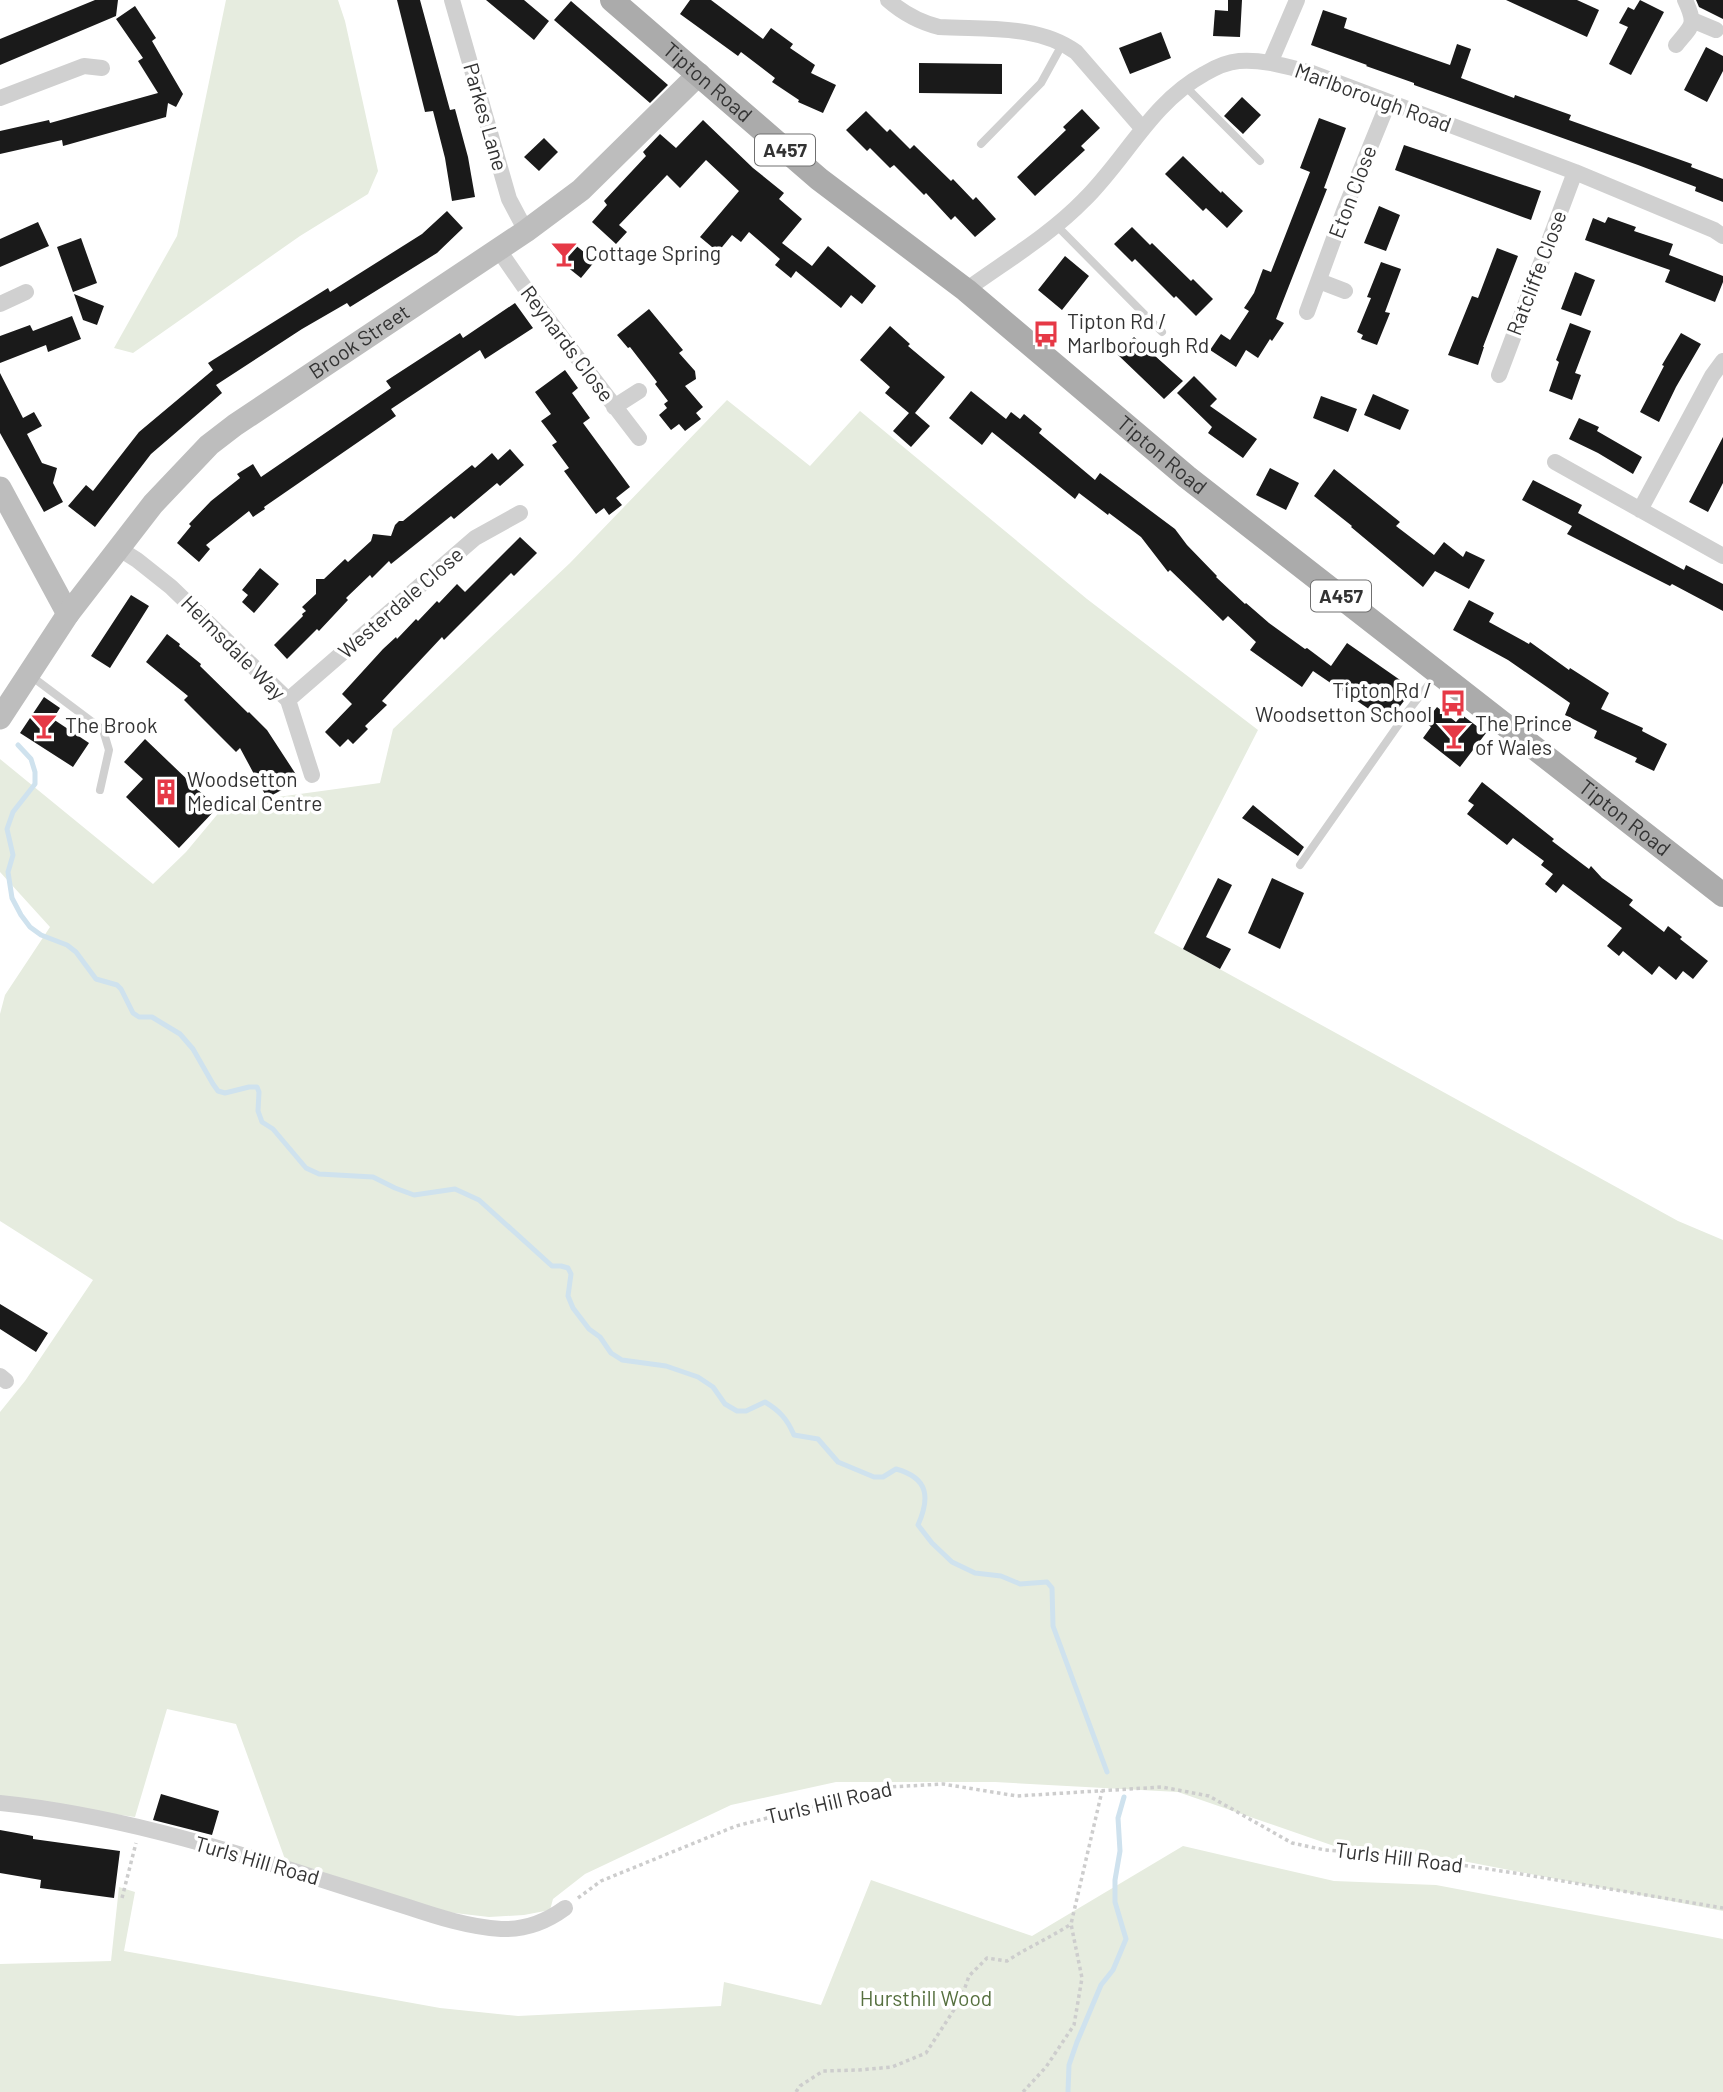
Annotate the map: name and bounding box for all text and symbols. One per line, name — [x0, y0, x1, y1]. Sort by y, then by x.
street label: Tipton Road — [659, 36, 758, 127]
street label: Marlborough Road — [1292, 57, 1455, 136]
street label: Parkes Lane — [459, 60, 514, 173]
road number: A457 — [755, 134, 815, 166]
street label: Eton Close — [1322, 142, 1381, 241]
street label: Ratcliffe Close — [1500, 207, 1571, 338]
bar icon: Cottage Spring — [549, 239, 579, 269]
place label: Cottage Spring — [585, 240, 721, 265]
street label: Reynards Close — [516, 280, 620, 406]
street label: Brook Street — [304, 298, 414, 383]
place label: Tipton Rd / Marlborough Rd — [1067, 308, 1209, 357]
bus stop icon: Tipton Rd / Marlborough Rd — [1031, 319, 1061, 349]
street label: Tipton Road — [1113, 409, 1212, 499]
street label: Westerdale Close — [332, 541, 468, 663]
road number: A457 — [1311, 580, 1371, 611]
street label: Helmsdale Way — [177, 590, 292, 705]
place label: Tipton Rd / Woodsetton School — [1255, 677, 1432, 726]
bus stop icon: Tipton Rd / Woodsetton School — [1438, 688, 1468, 718]
place label: The Prince of Wales — [1475, 710, 1572, 759]
bar icon: The Brook — [29, 711, 59, 741]
place label: The Brook — [65, 712, 158, 737]
bar icon: The Prince of Wales — [1439, 721, 1469, 751]
place label: Woodsetton Medical Centre — [187, 766, 322, 815]
street label: Tipton Road — [1574, 773, 1676, 860]
building icon: Woodsetton Medical Centre — [151, 777, 181, 807]
street label: Turls Hill Road — [763, 1775, 894, 1828]
street label: Turls Hill Road — [192, 1830, 323, 1889]
street label: Turls Hill Road — [1334, 1836, 1464, 1877]
park label: Hursthill Wood — [860, 1985, 992, 2010]

